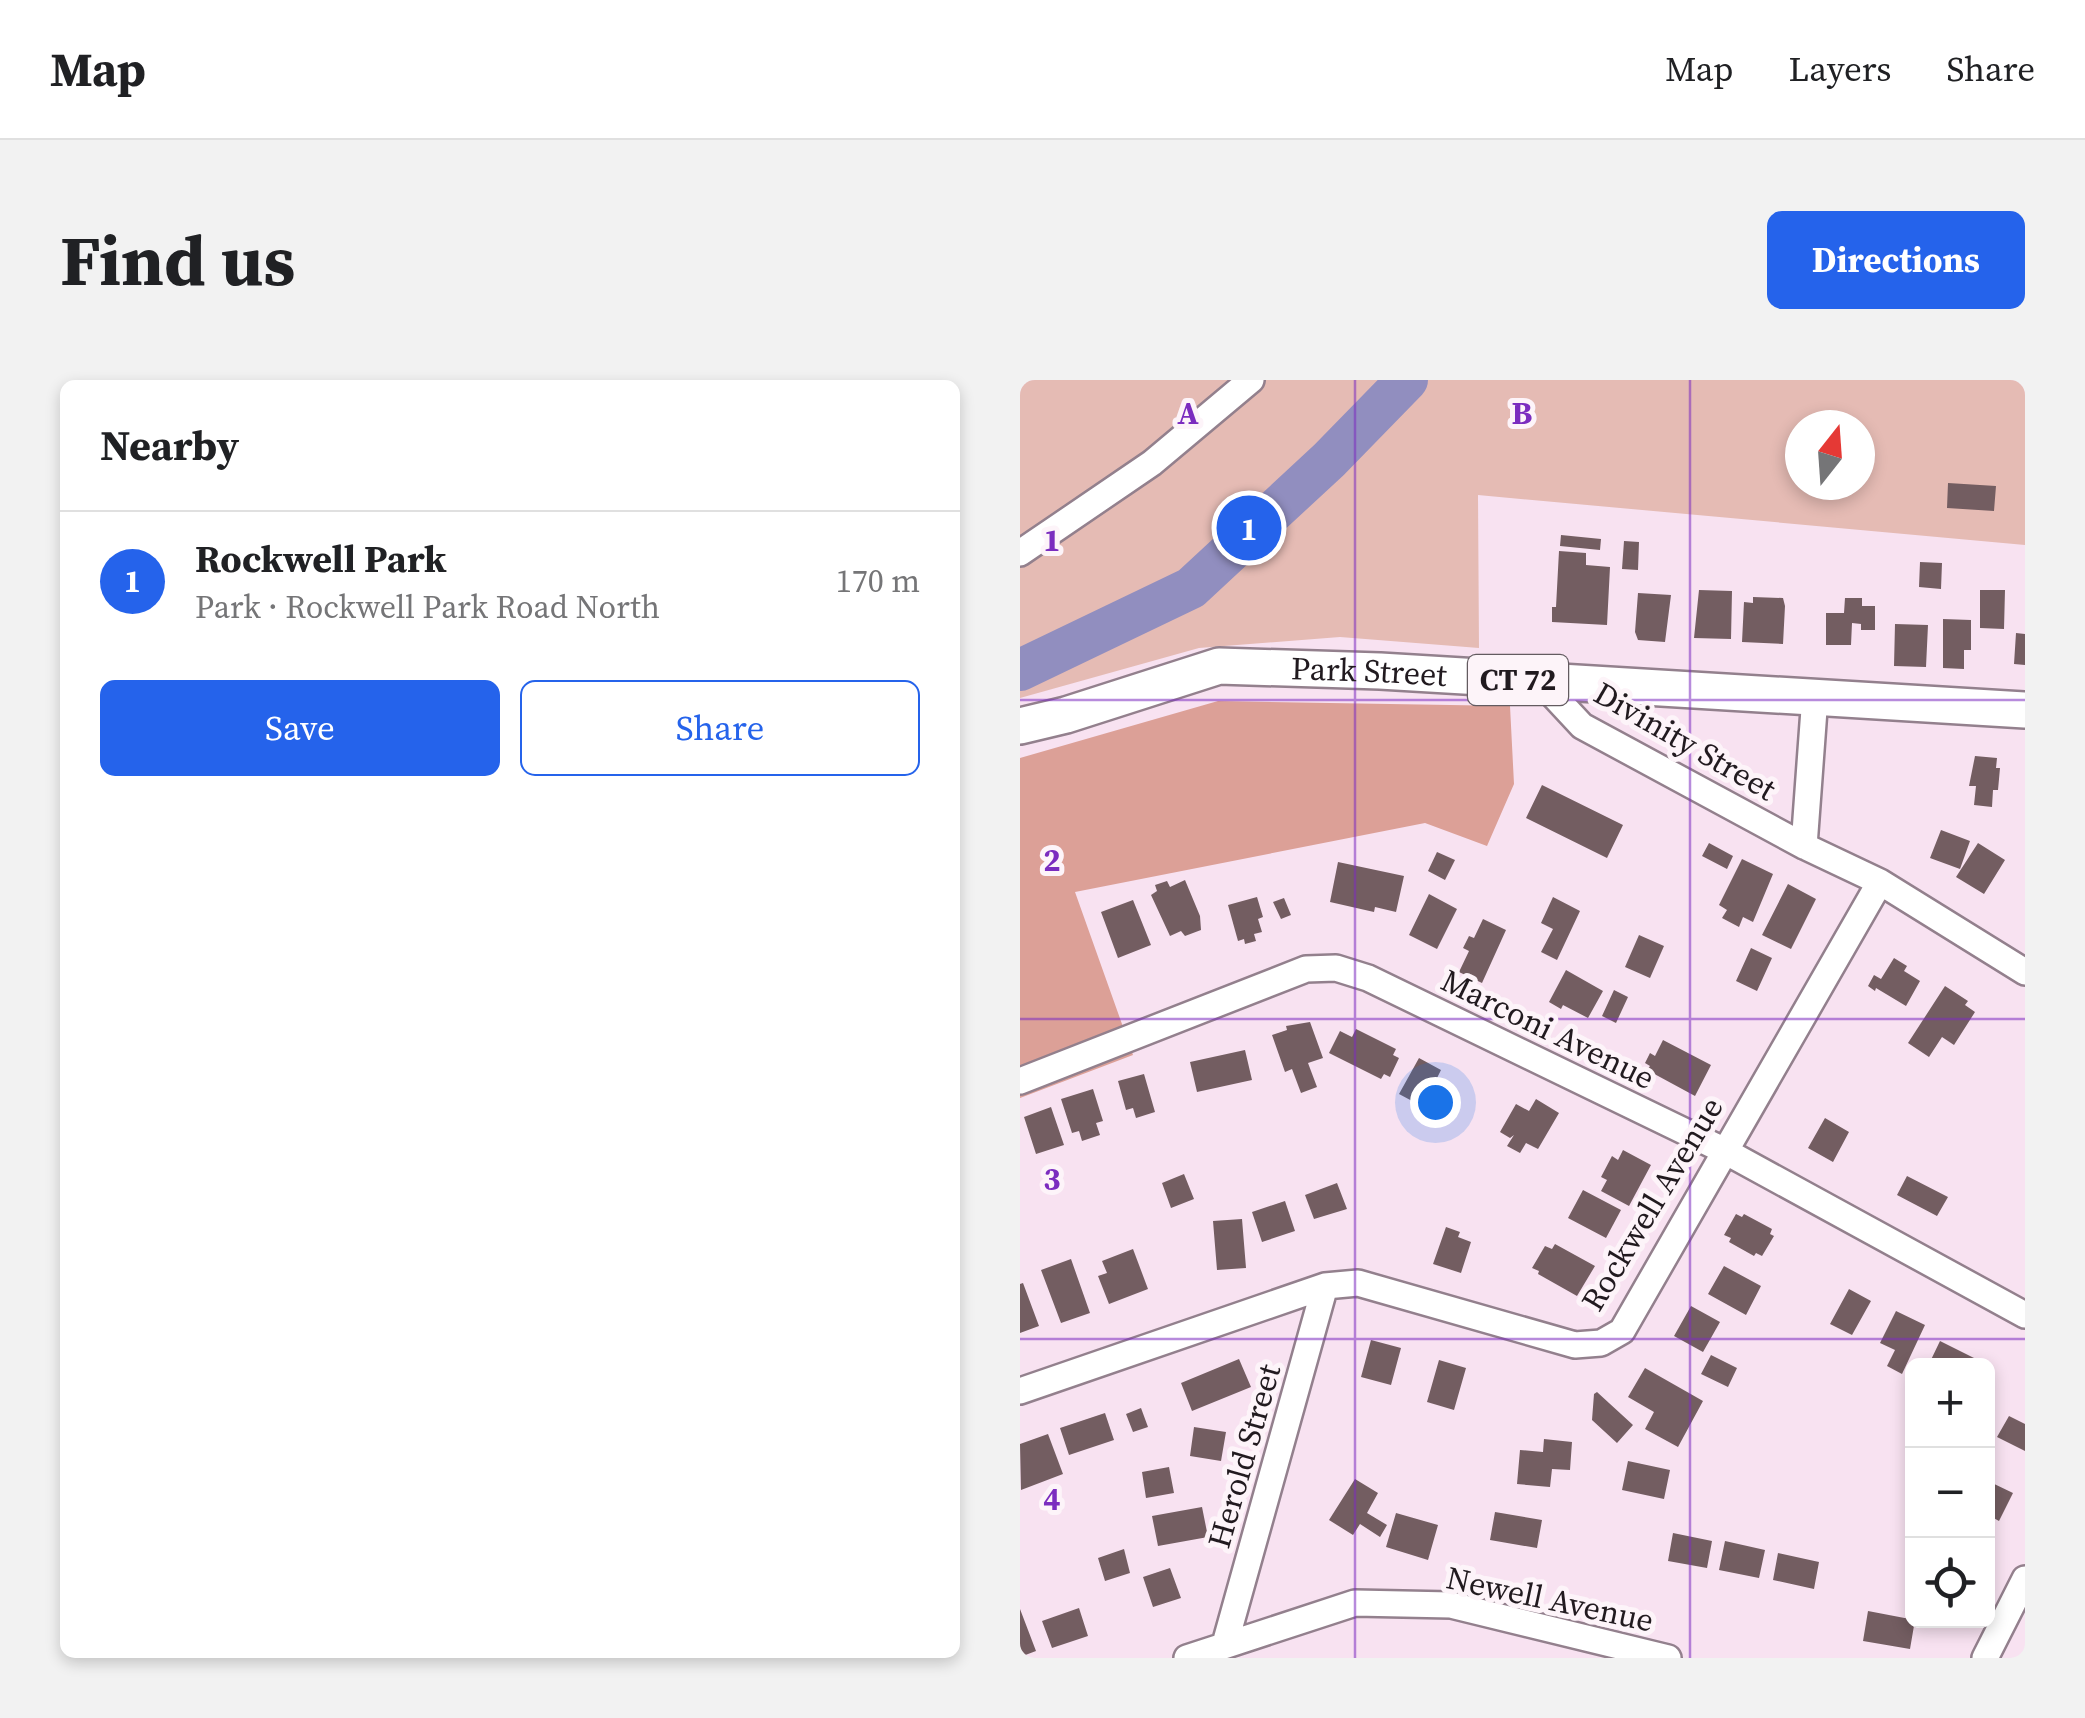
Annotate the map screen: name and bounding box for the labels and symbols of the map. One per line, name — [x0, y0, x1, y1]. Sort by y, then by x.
text: A — [1177, 391, 1199, 435]
text: B — [1512, 391, 1533, 435]
north arrow — [1785, 410, 1875, 500]
pin: 1 — [1216, 490, 1282, 566]
text: 1 — [1043, 518, 1061, 562]
street label: Park Street — [1290, 646, 1449, 697]
road number: CT 72 — [1468, 655, 1568, 705]
street label: Divinity Street — [1586, 671, 1785, 811]
text: 2 — [1043, 838, 1061, 882]
street label: Marconi Avenue — [1434, 958, 1662, 1100]
your location — [1410, 1077, 1461, 1128]
street label: Rockwell Avenue — [1571, 1089, 1733, 1319]
text: 3 — [1043, 1157, 1061, 1201]
street label: Herold Street — [1197, 1358, 1291, 1553]
text: 4 — [1043, 1477, 1061, 1521]
street label: Newell Avenue — [1442, 1556, 1658, 1642]

